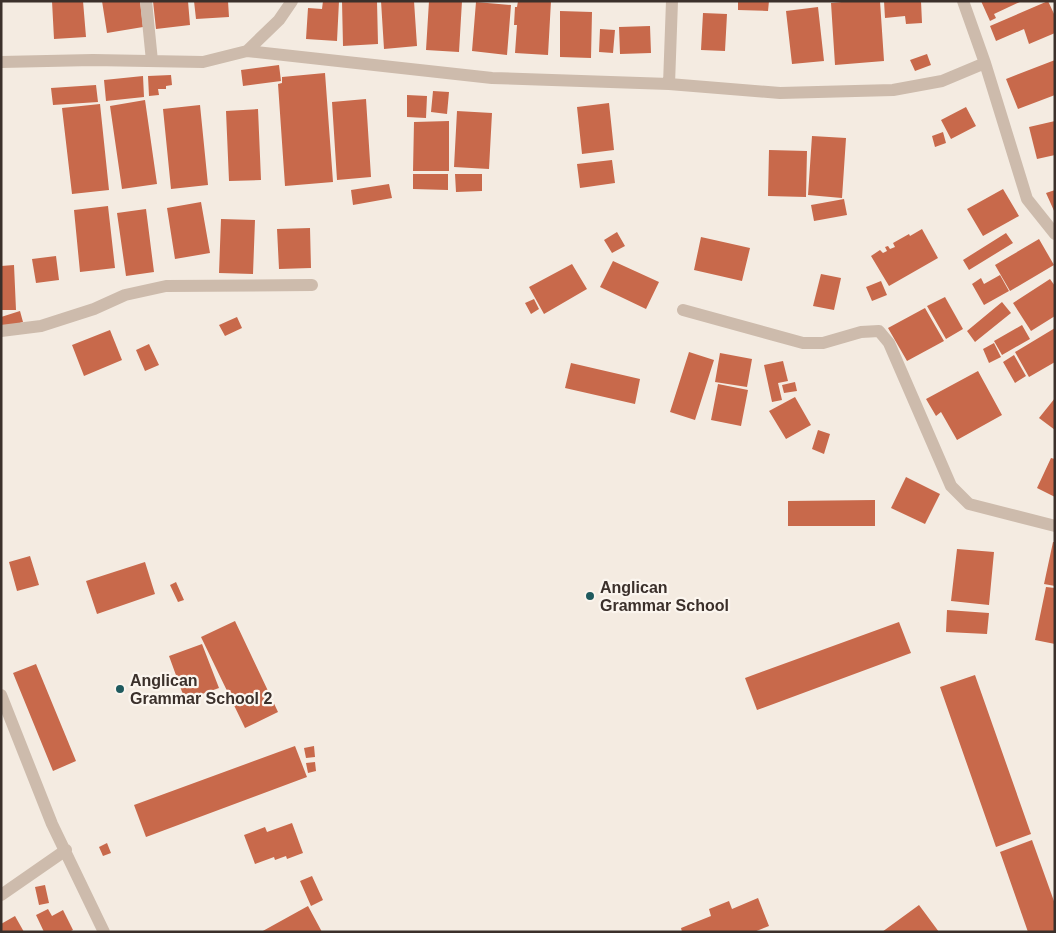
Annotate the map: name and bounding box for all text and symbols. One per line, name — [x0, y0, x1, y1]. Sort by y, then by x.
place label: Anglican Grammar School — [600, 579, 729, 614]
marker: Anglican Grammar School — [584, 590, 596, 602]
place label: Anglican Grammar School 2 — [130, 672, 272, 707]
marker: Anglican Grammar School 2 — [114, 683, 126, 695]

